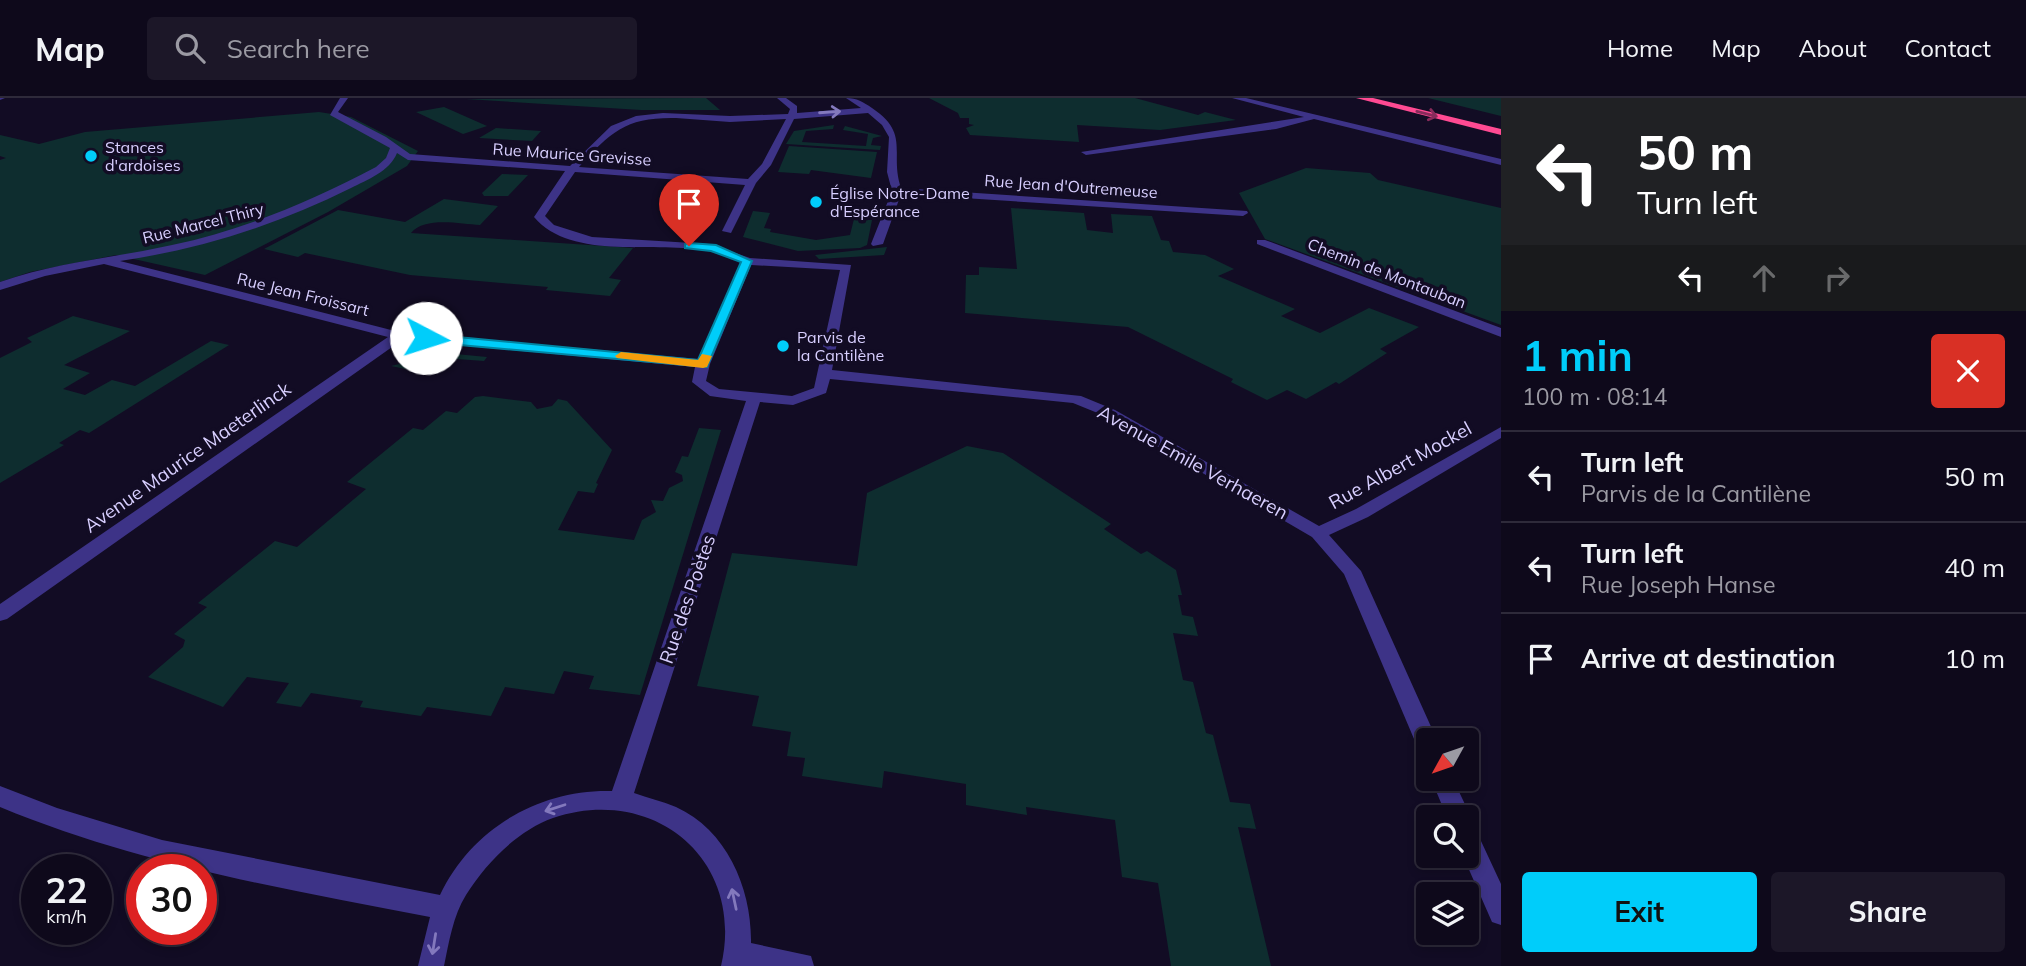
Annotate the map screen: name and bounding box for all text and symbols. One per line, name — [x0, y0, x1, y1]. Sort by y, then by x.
search box — [147, 17, 637, 80]
text: Map — [35, 28, 105, 69]
icon: search — [171, 29, 209, 67]
text: Search here — [227, 32, 370, 65]
text: Home — [1607, 33, 1673, 63]
text: Map — [1711, 33, 1761, 63]
text: About — [1799, 33, 1867, 63]
text: Contact — [1905, 33, 1991, 63]
one-way arrow — [819, 106, 842, 119]
one-way arrow — [1415, 108, 1438, 121]
text: 50 m — [1637, 121, 1753, 182]
icon: left — [1522, 126, 1613, 217]
place label: Stances d'ardoises — [105, 137, 181, 175]
street label: Rue Maurice Grevisse — [492, 138, 652, 170]
marker: Stances d'ardoises — [83, 148, 99, 164]
street label: Rue Jean d'Outremeuse — [984, 170, 1158, 202]
pin — [659, 174, 719, 246]
text: Turn left — [1637, 182, 1757, 222]
place label: Église Notre-Dame d'Espérance — [830, 183, 970, 221]
icon: arrive — [670, 185, 708, 223]
marker: Église Notre-Dame d'Espérance — [808, 194, 824, 210]
street label: Rue Marcel Thiry — [140, 198, 266, 248]
street label: Chemin de Montauban — [1305, 234, 1469, 312]
icon: left — [1672, 259, 1710, 297]
icon: ahead — [1745, 259, 1783, 297]
icon: right — [1818, 259, 1856, 297]
street label: Rue Jean Froissart — [235, 268, 371, 320]
position arrow — [389, 301, 463, 375]
place label: Parvis de la Cantilène — [797, 327, 884, 365]
text: 1 min — [1522, 329, 1633, 382]
button: close — [1931, 334, 2005, 408]
marker: Parvis de la Cantilène — [775, 338, 791, 354]
street label: Avenue Maurice Maeterlinck — [79, 376, 295, 538]
text: 100 m · 08:14 — [1522, 382, 1667, 411]
street label: Avenue Emile Verhaeren — [1094, 400, 1292, 524]
street label: Rue Albert Mockel — [1324, 416, 1476, 514]
text: Turn left — [1581, 446, 1683, 479]
icon: left — [1522, 458, 1560, 496]
text: 50 m — [1944, 460, 2005, 493]
text: Parvis de la Cantilène — [1581, 479, 1811, 508]
street label: Rue des Poètes — [654, 531, 720, 667]
text: Turn left — [1581, 537, 1683, 570]
icon: left — [1522, 549, 1560, 587]
text: 40 m — [1944, 551, 2005, 584]
text: Rue Joseph Hanse — [1581, 570, 1775, 599]
icon: arrive — [1522, 640, 1560, 678]
text: Arrive at destination — [1581, 642, 1836, 675]
text: 10 m — [1944, 642, 2005, 675]
north arrow — [1416, 728, 1479, 791]
map controls — [1416, 728, 1479, 945]
one-way arrow — [544, 803, 566, 815]
button: search — [1416, 805, 1479, 868]
speed limit sign: 30 — [126, 854, 217, 945]
text: 22 — [45, 868, 88, 912]
button: Exit — [1522, 872, 1757, 952]
button: Share — [1771, 872, 2005, 952]
button: layers — [1416, 882, 1479, 945]
one-way arrow — [726, 888, 740, 911]
text: km/h — [46, 905, 87, 928]
one-way arrow — [427, 932, 440, 955]

